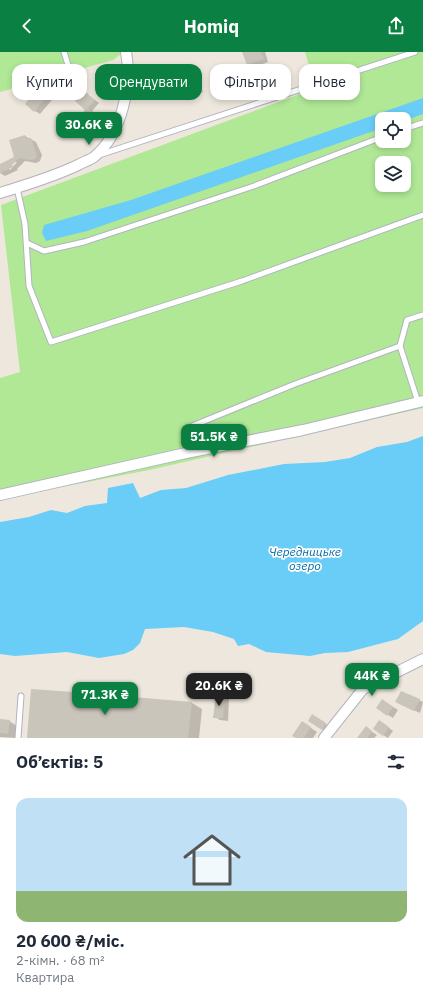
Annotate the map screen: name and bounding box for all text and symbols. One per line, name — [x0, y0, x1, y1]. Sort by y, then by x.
icon: back — [16, 15, 38, 37]
text: Homiq — [184, 15, 239, 38]
icon: share — [385, 15, 407, 37]
chip: Купити — [12, 64, 87, 100]
chip: Орендувати — [95, 64, 202, 100]
chip: Фільтри — [210, 64, 291, 100]
chip: Нове — [299, 64, 360, 100]
pin: 30.6K ₴ — [52, 112, 126, 146]
map controls — [375, 112, 411, 192]
button: locate — [375, 112, 411, 148]
text: 30.6K ₴ — [65, 116, 113, 133]
button: layers — [375, 156, 411, 192]
pin: 51.5K ₴ — [177, 424, 251, 458]
text: 51.5K ₴ — [190, 428, 238, 445]
water label: Чередницьке озеро — [269, 544, 341, 573]
pin: 44K ₴ — [344, 663, 400, 697]
text: 44K ₴ — [354, 667, 390, 684]
pin: 20.6K ₴ — [182, 673, 256, 707]
text: 20.6K ₴ — [195, 677, 243, 694]
pin: 71.3K ₴ — [68, 682, 142, 716]
text: 71.3K ₴ — [81, 686, 129, 703]
text: Об’єктів: 5 — [16, 751, 103, 773]
icon: filters — [385, 751, 407, 773]
icon: home — [176, 824, 248, 896]
text: 20 600 ₴/міс. — [16, 930, 125, 952]
text: 2-кімн. · 68 m² — [16, 952, 105, 969]
text: Квартира — [16, 969, 74, 986]

